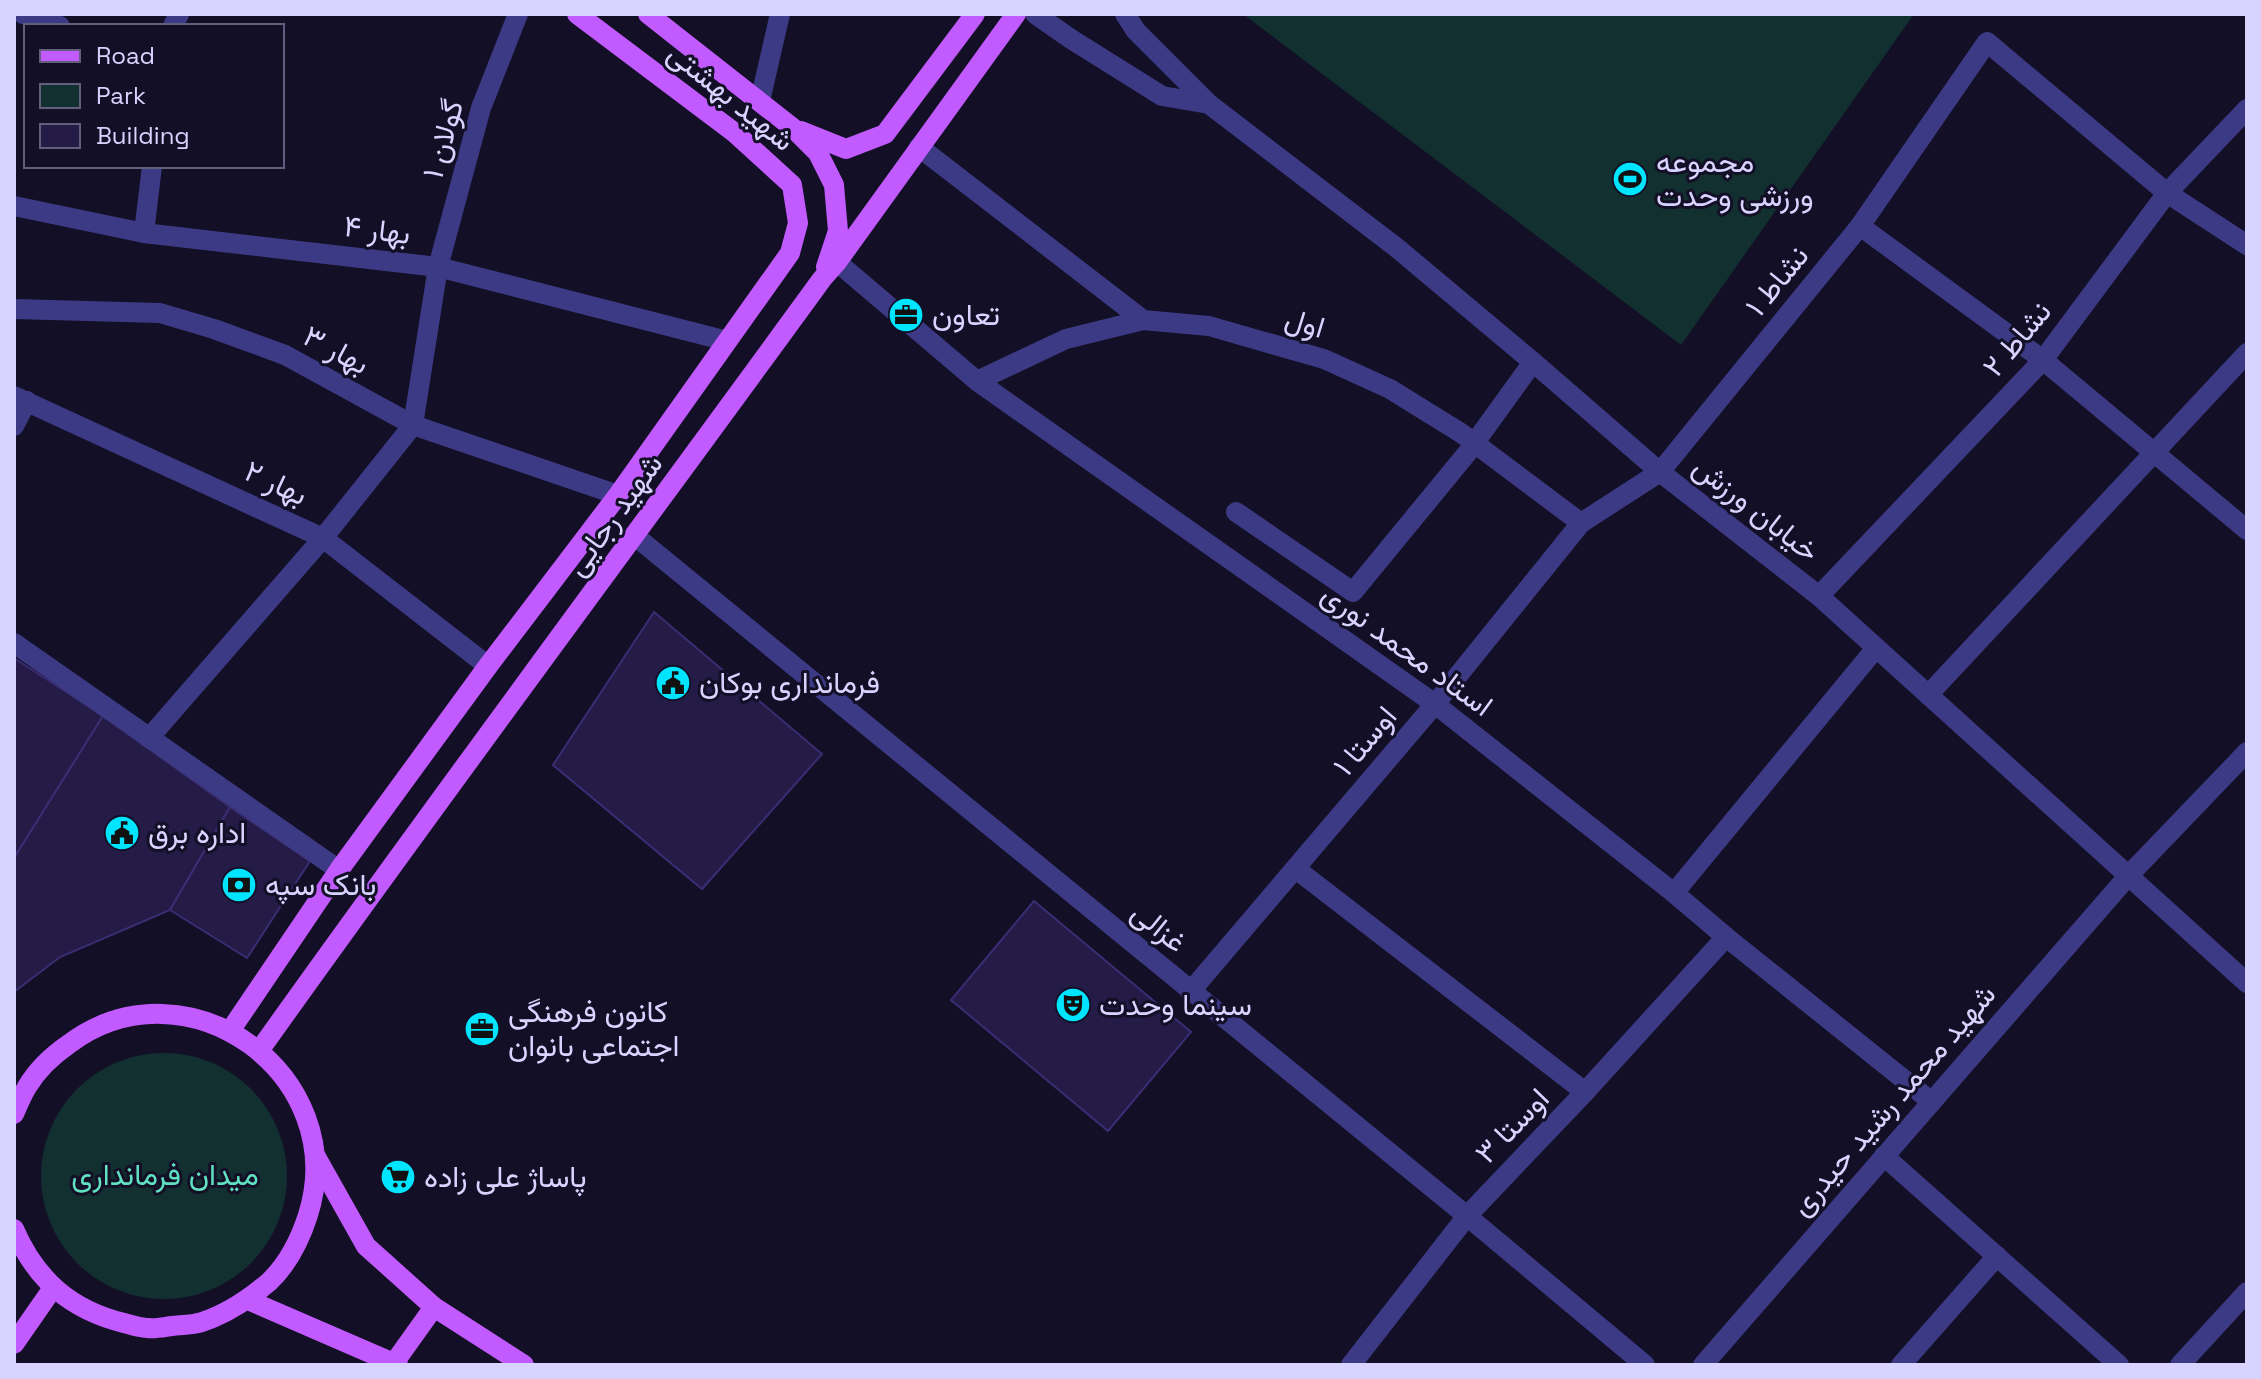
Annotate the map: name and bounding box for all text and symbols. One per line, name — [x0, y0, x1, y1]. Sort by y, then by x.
legend — [24, 24, 284, 168]
street label: شهید بهشتی — [660, 33, 803, 160]
text: Road — [96, 40, 155, 71]
text: Park — [96, 80, 146, 111]
street label: گولان ۱ — [413, 95, 472, 183]
text: Building — [96, 120, 190, 151]
place label: مجموعه ورزشی وحدت — [1656, 142, 1814, 215]
sports icon: مجموعه ورزشی وحدت — [1611, 160, 1649, 198]
street label: بهار ۴ — [342, 206, 413, 253]
street label: نشاط ۱ — [1736, 237, 1817, 324]
street label: نشاط ۲ — [1974, 293, 2060, 385]
place label: تعاون — [932, 295, 1000, 334]
office icon: تعاون — [887, 296, 925, 334]
street label: اول — [1281, 298, 1330, 347]
street label: بهار ۳ — [296, 316, 376, 383]
street label: شهید رجایی — [556, 446, 671, 584]
street label: خیابان ورزش — [1685, 447, 1827, 570]
street label: بهار ۲ — [238, 451, 314, 514]
street label: استاد محمد نوری — [1314, 574, 1501, 725]
place label: فرمانداری بوکان — [699, 663, 880, 702]
public building icon: فرمانداری بوکان — [654, 664, 692, 702]
street label: اوستا ۱ — [1324, 698, 1405, 784]
place label: اداره برق — [148, 813, 246, 852]
public building icon: اداره برق — [103, 814, 141, 852]
place label: بانک سپه — [265, 865, 376, 905]
bank icon: بانک سپه — [220, 866, 258, 904]
street label: غزالی — [1124, 892, 1195, 961]
street label: شهید محمد رشید حیدری — [1781, 976, 2004, 1224]
place label: سینما وحدت — [1099, 985, 1252, 1024]
theatre icon: سینما وحدت — [1054, 986, 1092, 1024]
place label: کانون فرهنگی اجتماعی بانوان — [508, 992, 680, 1065]
office icon: کانون فرهنگی اجتماعی بانوان — [463, 1010, 501, 1048]
street label: اوستا ۳ — [1466, 1079, 1557, 1172]
park label: میدان فرمانداری — [71, 1155, 259, 1194]
place label: پاساژ علی زاده — [424, 1157, 587, 1197]
supermarket icon: پاساژ علی زاده — [379, 1158, 417, 1196]

